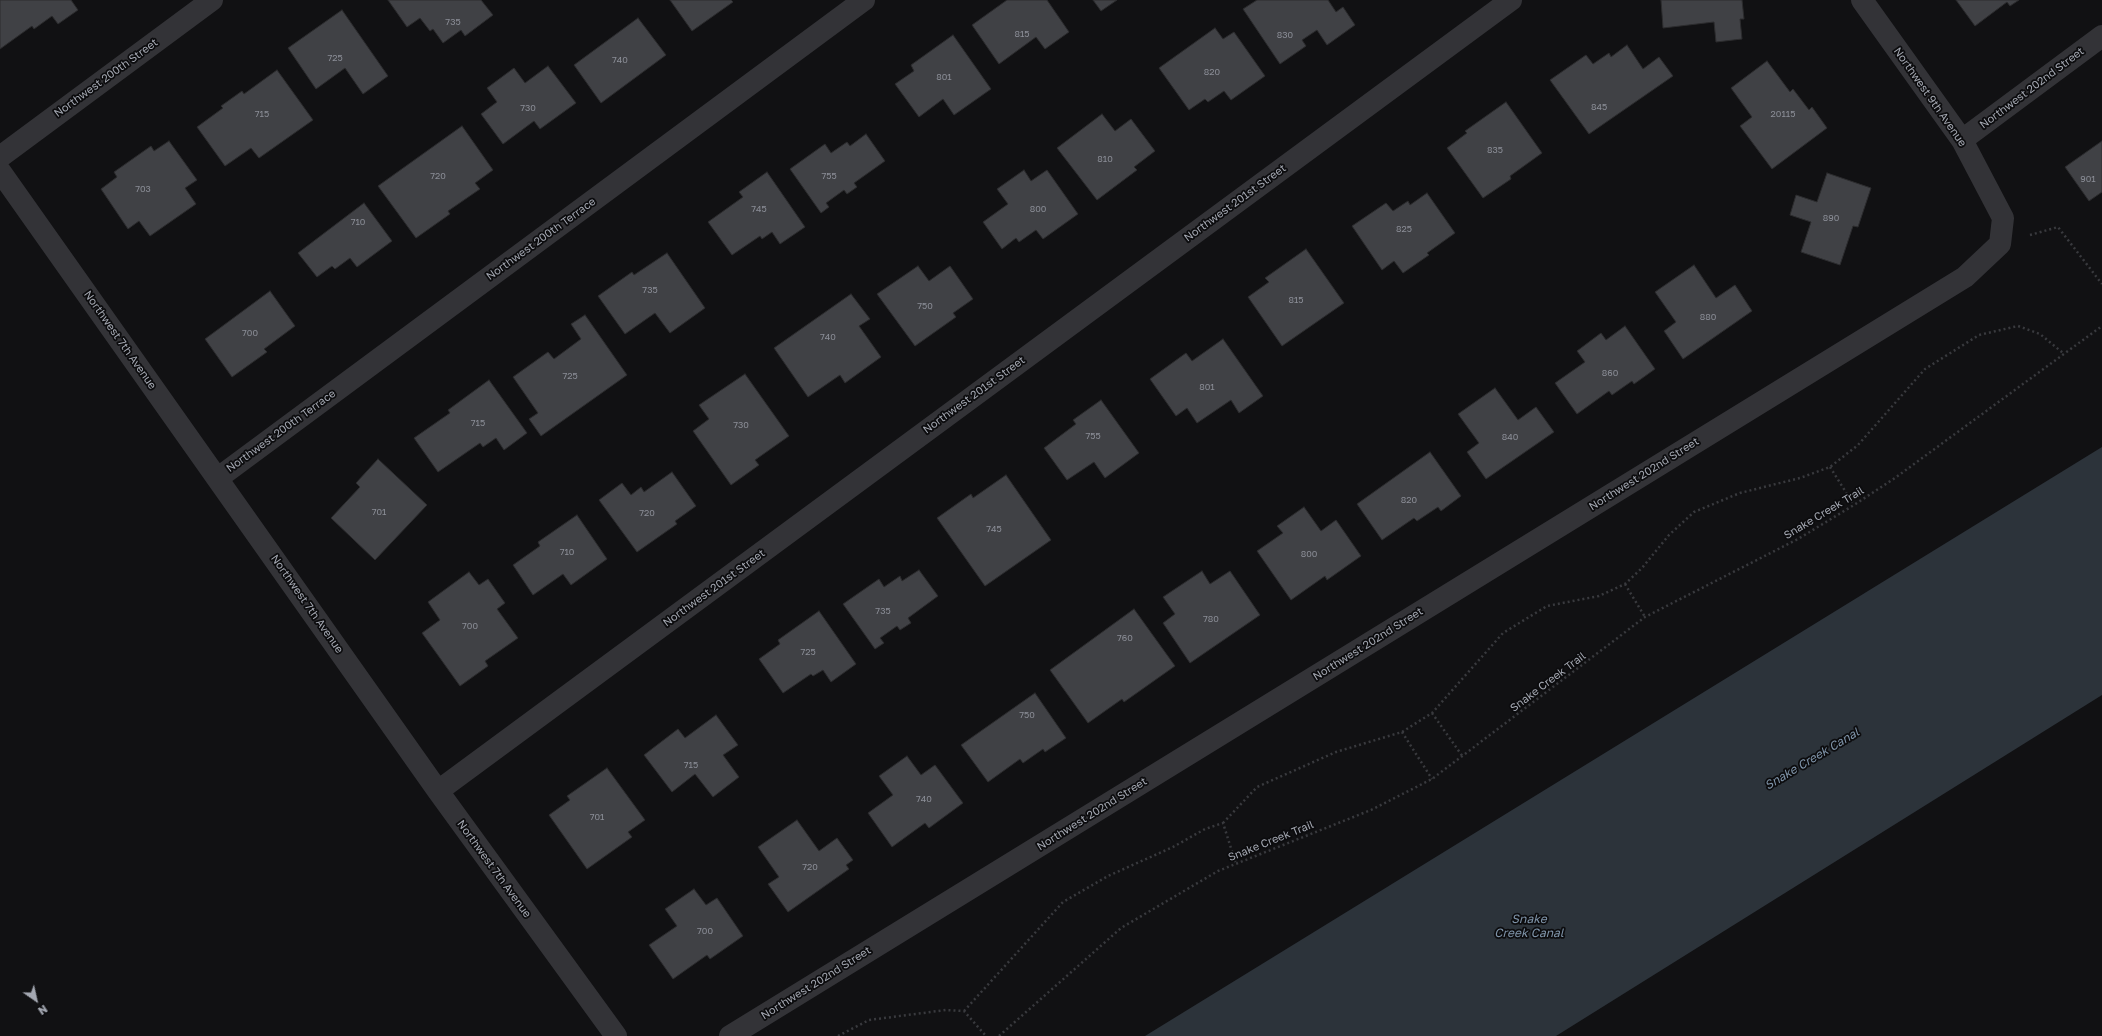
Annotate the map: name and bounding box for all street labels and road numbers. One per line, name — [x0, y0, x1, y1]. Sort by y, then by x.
street label: Northwest 200th Street — [51, 36, 161, 120]
street label: Northwest 202nd Street — [1977, 44, 2087, 132]
street label: Northwest 9th Avenue — [1891, 45, 1969, 149]
street label: Northwest 201st Street — [1181, 162, 1289, 244]
street label: Northwest 200th Terrace — [484, 195, 598, 283]
street label: Northwest 7th Avenue — [81, 288, 159, 392]
street label: Northwest 201st Street — [920, 354, 1028, 436]
street label: Northwest 200th Terrace — [224, 387, 338, 475]
street label: Northwest 202nd Street — [1587, 435, 1701, 513]
street label: Snake Creek Trail — [1782, 484, 1866, 542]
street label: Northwest 201st Street — [660, 547, 768, 629]
street label: Northwest 7th Avenue — [268, 552, 346, 656]
street label: Northwest 202nd Street — [1311, 605, 1425, 683]
street label: Snake Creek Trail — [1508, 649, 1588, 715]
street label: Northwest 202nd Street — [1035, 775, 1149, 853]
street label: Northwest 7th Avenue — [454, 818, 534, 920]
street label: Snake Creek Trail — [1226, 818, 1316, 864]
street label: Northwest 202nd Street — [759, 944, 873, 1022]

